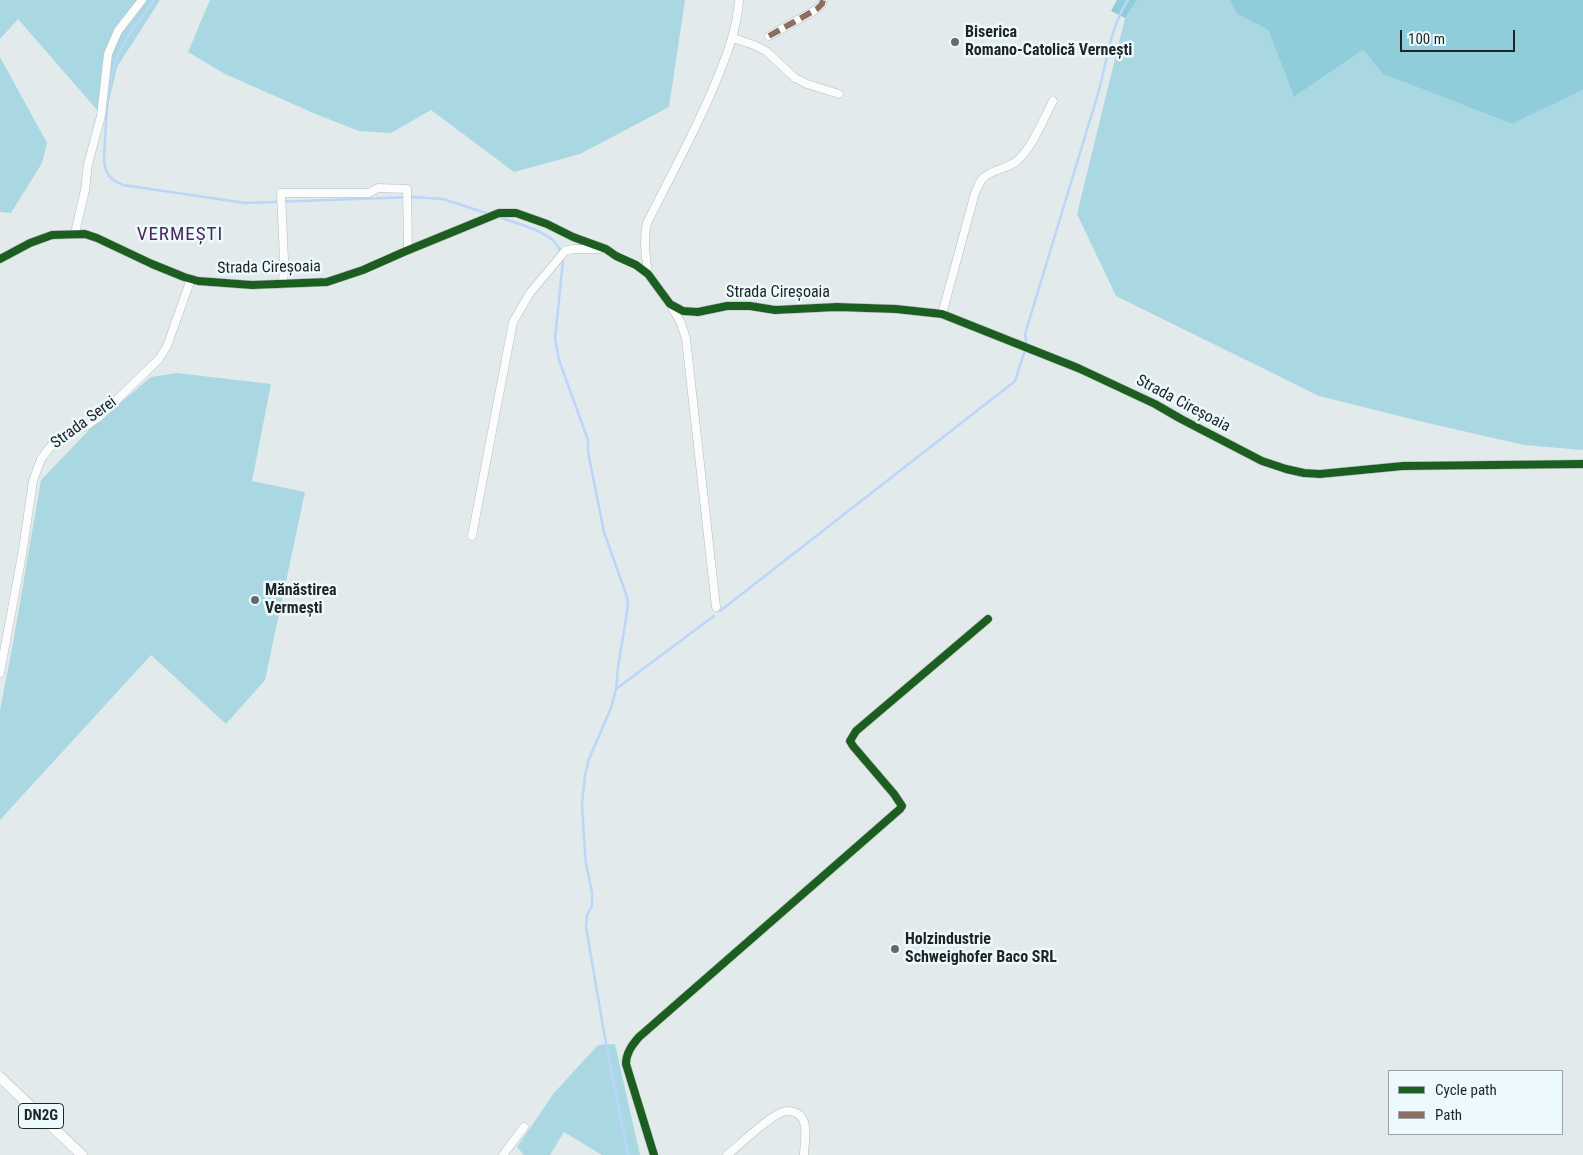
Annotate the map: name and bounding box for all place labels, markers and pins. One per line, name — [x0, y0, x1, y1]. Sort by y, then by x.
place label: Biserica Romano-Catolică Vernești — [965, 23, 1132, 61]
marker: Biserica Romano-Catolică Vernești — [949, 36, 961, 48]
place label: Mănăstirea Vermești — [265, 581, 337, 619]
marker: Mănăstirea Vermești — [249, 594, 261, 606]
place label: Holzindustrie Schweighofer Baco SRL — [905, 930, 1057, 968]
marker: Holzindustrie Schweighofer Baco SRL — [889, 943, 901, 955]

